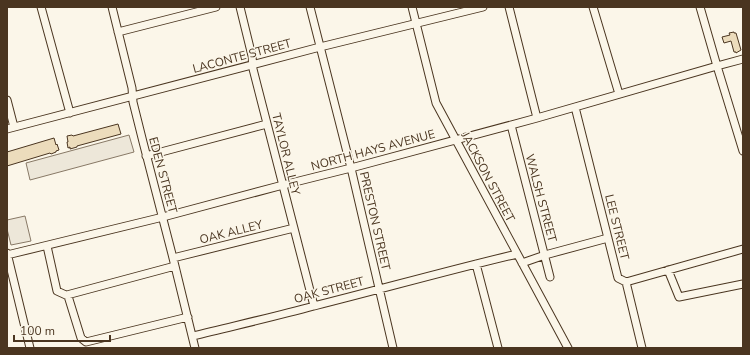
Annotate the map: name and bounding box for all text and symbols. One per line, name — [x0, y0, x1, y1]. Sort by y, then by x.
street label: LACONTE STREET — [191, 35, 294, 77]
street label: TAYLOR ALLEY — [268, 111, 304, 197]
street label: NORTH HAYS AVENUE — [309, 126, 437, 174]
street label: JACKSON STREET — [457, 128, 519, 225]
street label: EDEN STREET — [145, 135, 181, 216]
street label: WALSH STREET — [522, 152, 561, 245]
street label: PRESTON STREET — [356, 170, 394, 273]
street label: LEE STREET — [601, 193, 633, 262]
street label: OAK ALLEY — [198, 216, 265, 248]
street label: OAK STREET — [292, 273, 367, 307]
scale bar — [14, 317, 110, 343]
text: 100 m — [20, 323, 55, 339]

